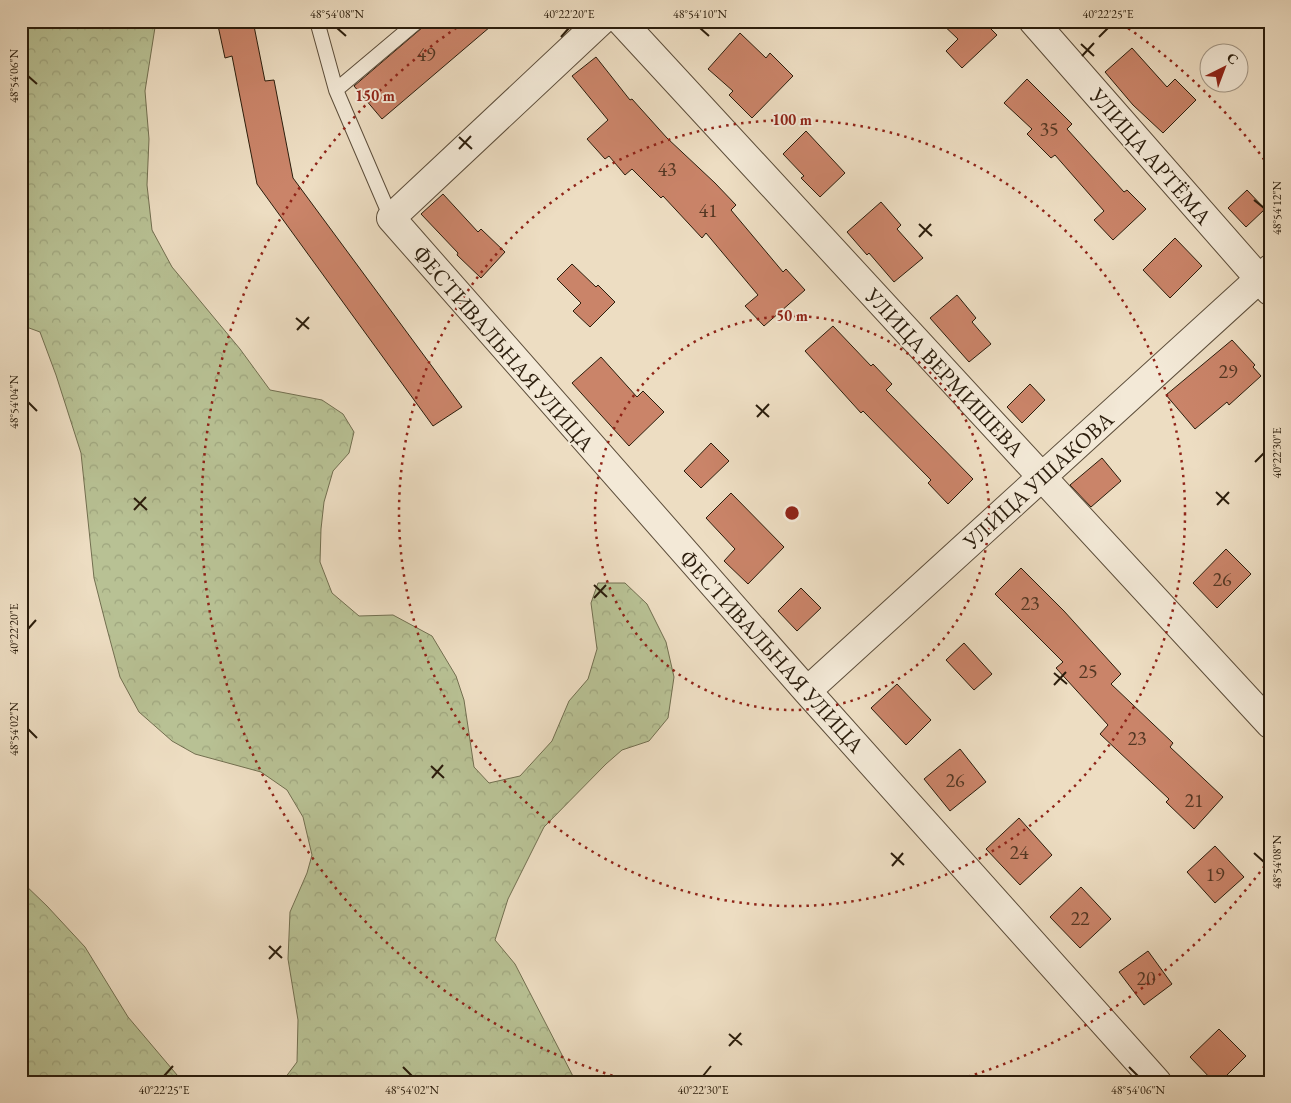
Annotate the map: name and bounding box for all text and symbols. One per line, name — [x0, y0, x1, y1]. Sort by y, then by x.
text: 48°54'08"N — [310, 6, 364, 22]
text: 40°22'20"E — [543, 6, 595, 22]
text: 48°54'10"N — [673, 6, 727, 22]
text: 40°22'25"E — [1082, 6, 1134, 22]
house number: 49 — [416, 41, 436, 67]
north arrow — [1198, 42, 1248, 92]
text: С — [1223, 48, 1242, 68]
text: 48°54'06"N — [6, 49, 22, 103]
street label: УЛИЦА АРТЁМА — [1083, 81, 1219, 231]
text: 150 m — [355, 86, 395, 105]
text: 100 m — [772, 110, 812, 129]
house number: 35 — [1039, 116, 1059, 142]
house number: 43 — [657, 156, 677, 182]
text: 48°54'12"N — [1269, 181, 1285, 235]
house number: 41 — [698, 197, 718, 223]
street label: ФЕСТИВАЛЬНАЯ УЛИЦА — [406, 239, 601, 458]
street label: УЛИЦА ВЕРМИШЕВА — [858, 281, 1031, 464]
text: 50 m — [776, 306, 808, 325]
house number: 29 — [1218, 358, 1238, 384]
text: 48°54'04"N — [6, 375, 22, 429]
street label: УЛИЦА УШАКОВА — [956, 405, 1120, 556]
text: 40°22'30"E — [1269, 427, 1285, 479]
centre of rings — [783, 504, 801, 522]
street label: ФЕСТИВАЛЬНАЯ УЛИЦА — [673, 544, 871, 759]
house number: 26 — [1212, 566, 1232, 592]
house number: 23 — [1020, 590, 1040, 616]
text: 40°22'20"E — [6, 603, 22, 655]
house number: 25 — [1078, 658, 1098, 684]
text: 48°54'02"N — [6, 702, 22, 756]
house number: 23 — [1127, 725, 1147, 751]
house number: 26 — [945, 767, 965, 793]
house number: 21 — [1184, 787, 1204, 813]
text: 48°54'08"N — [1269, 835, 1285, 889]
house number: 24 — [1009, 839, 1029, 865]
house number: 19 — [1205, 861, 1225, 887]
house number: 22 — [1070, 905, 1090, 931]
house number: 20 — [1136, 965, 1156, 991]
text: 40°22'25"E — [138, 1082, 190, 1098]
text: 48°54'02"N — [385, 1082, 439, 1098]
text: 40°22'30"E — [677, 1082, 729, 1098]
text: 48°54'06"N — [1111, 1082, 1165, 1098]

